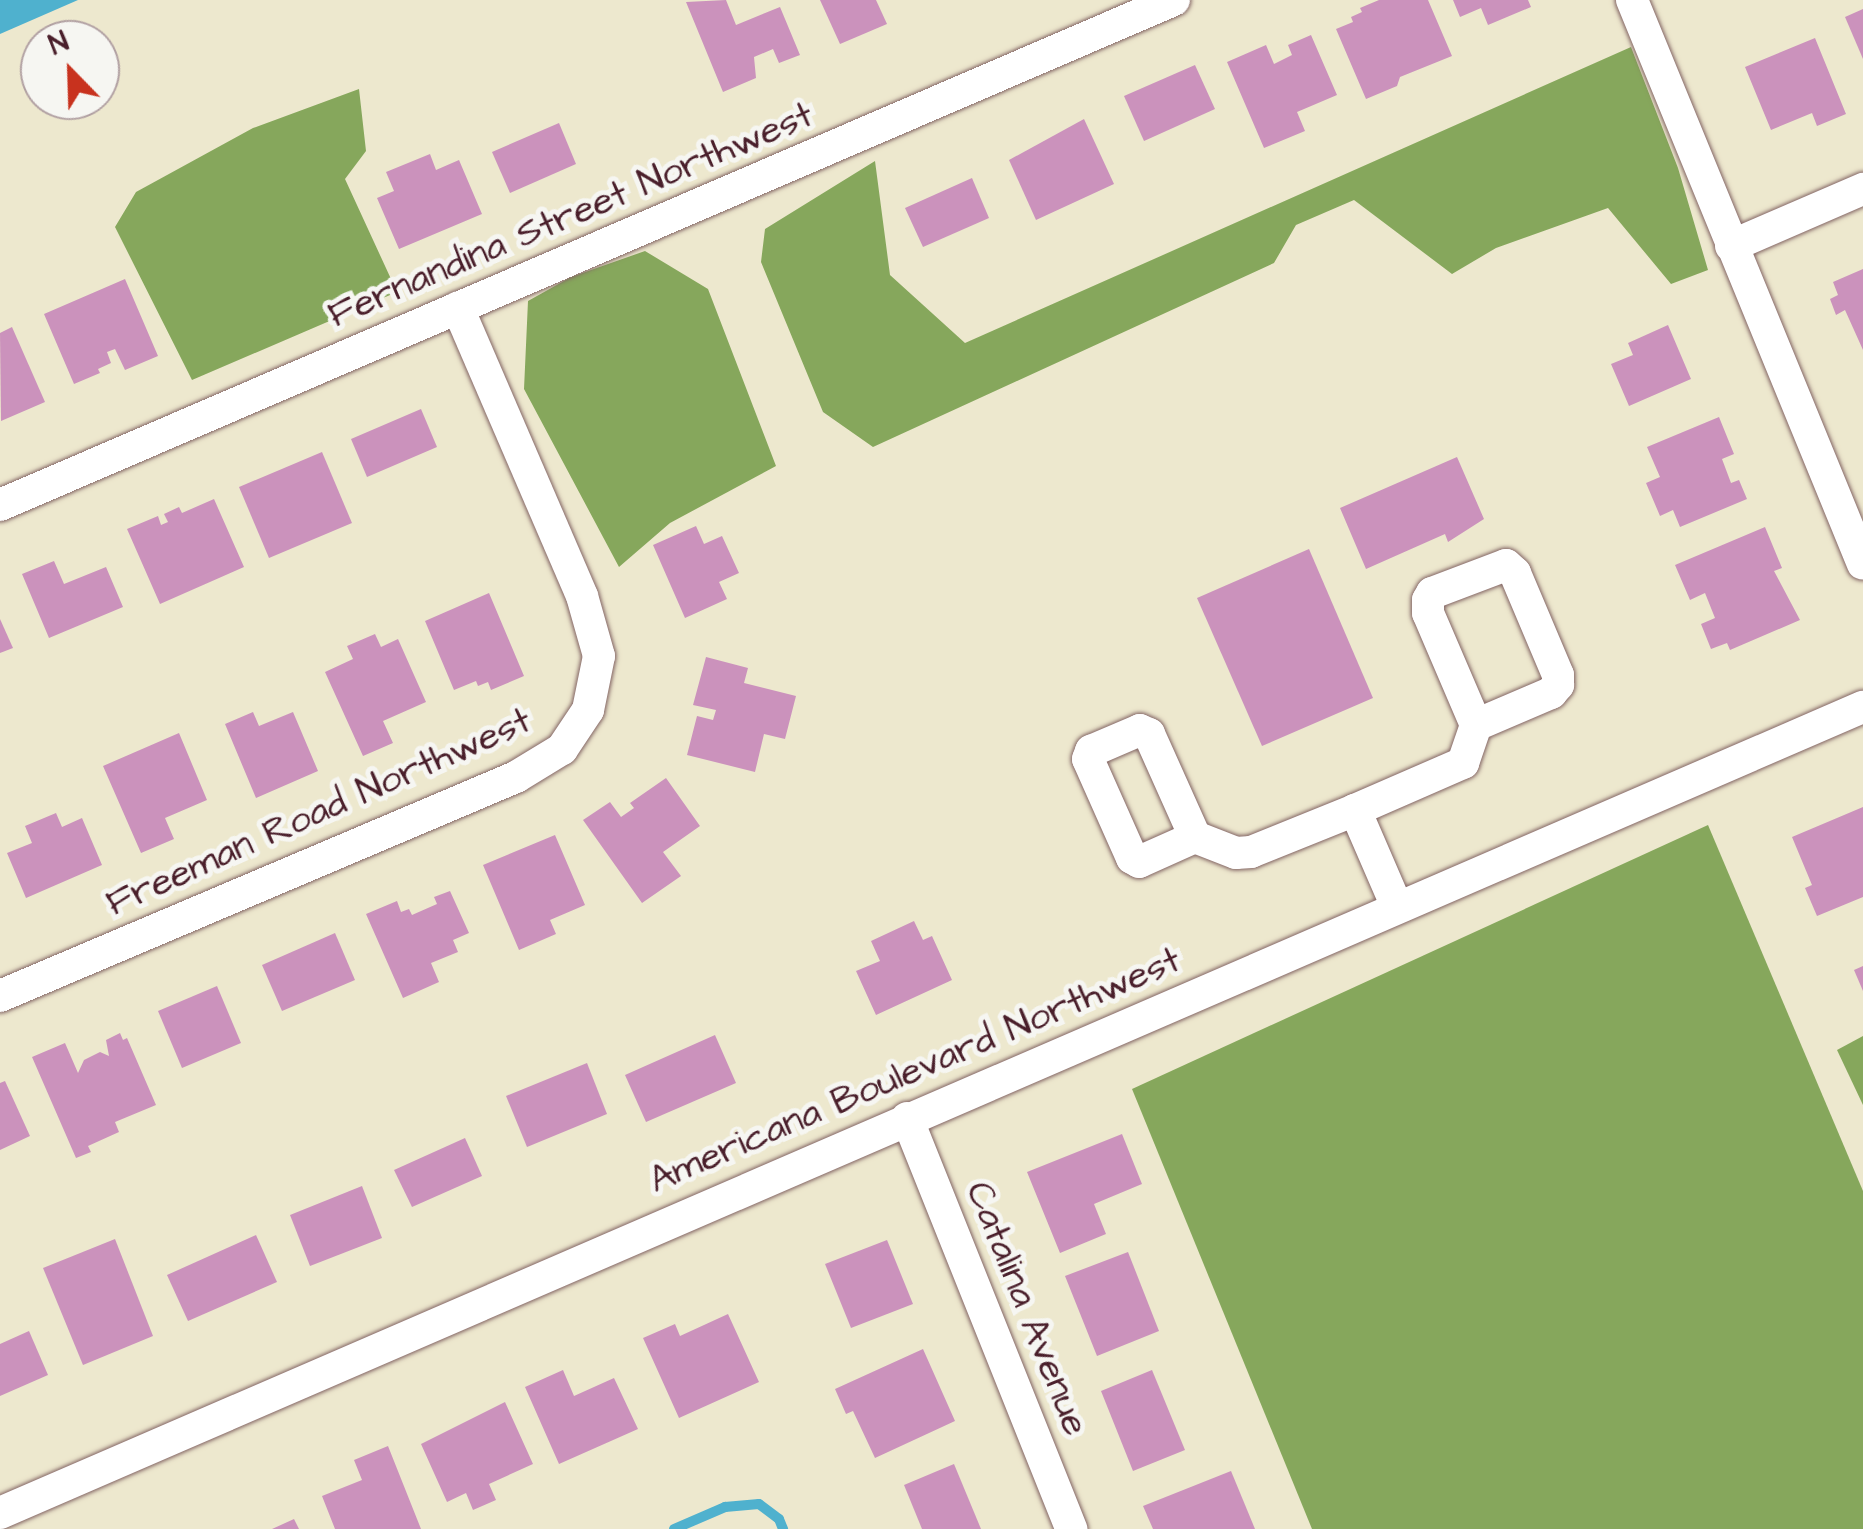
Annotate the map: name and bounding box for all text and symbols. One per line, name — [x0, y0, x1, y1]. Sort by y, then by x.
north arrow — [20, 20, 120, 120]
text: N — [43, 22, 75, 65]
street label: Fernandina Street Northwest — [322, 93, 820, 339]
street label: Freeman Road Northwest — [100, 699, 538, 927]
street label: Americana Boulevard Northwest — [642, 938, 1188, 1204]
street label: Catalina Avenue — [954, 1175, 1098, 1443]

